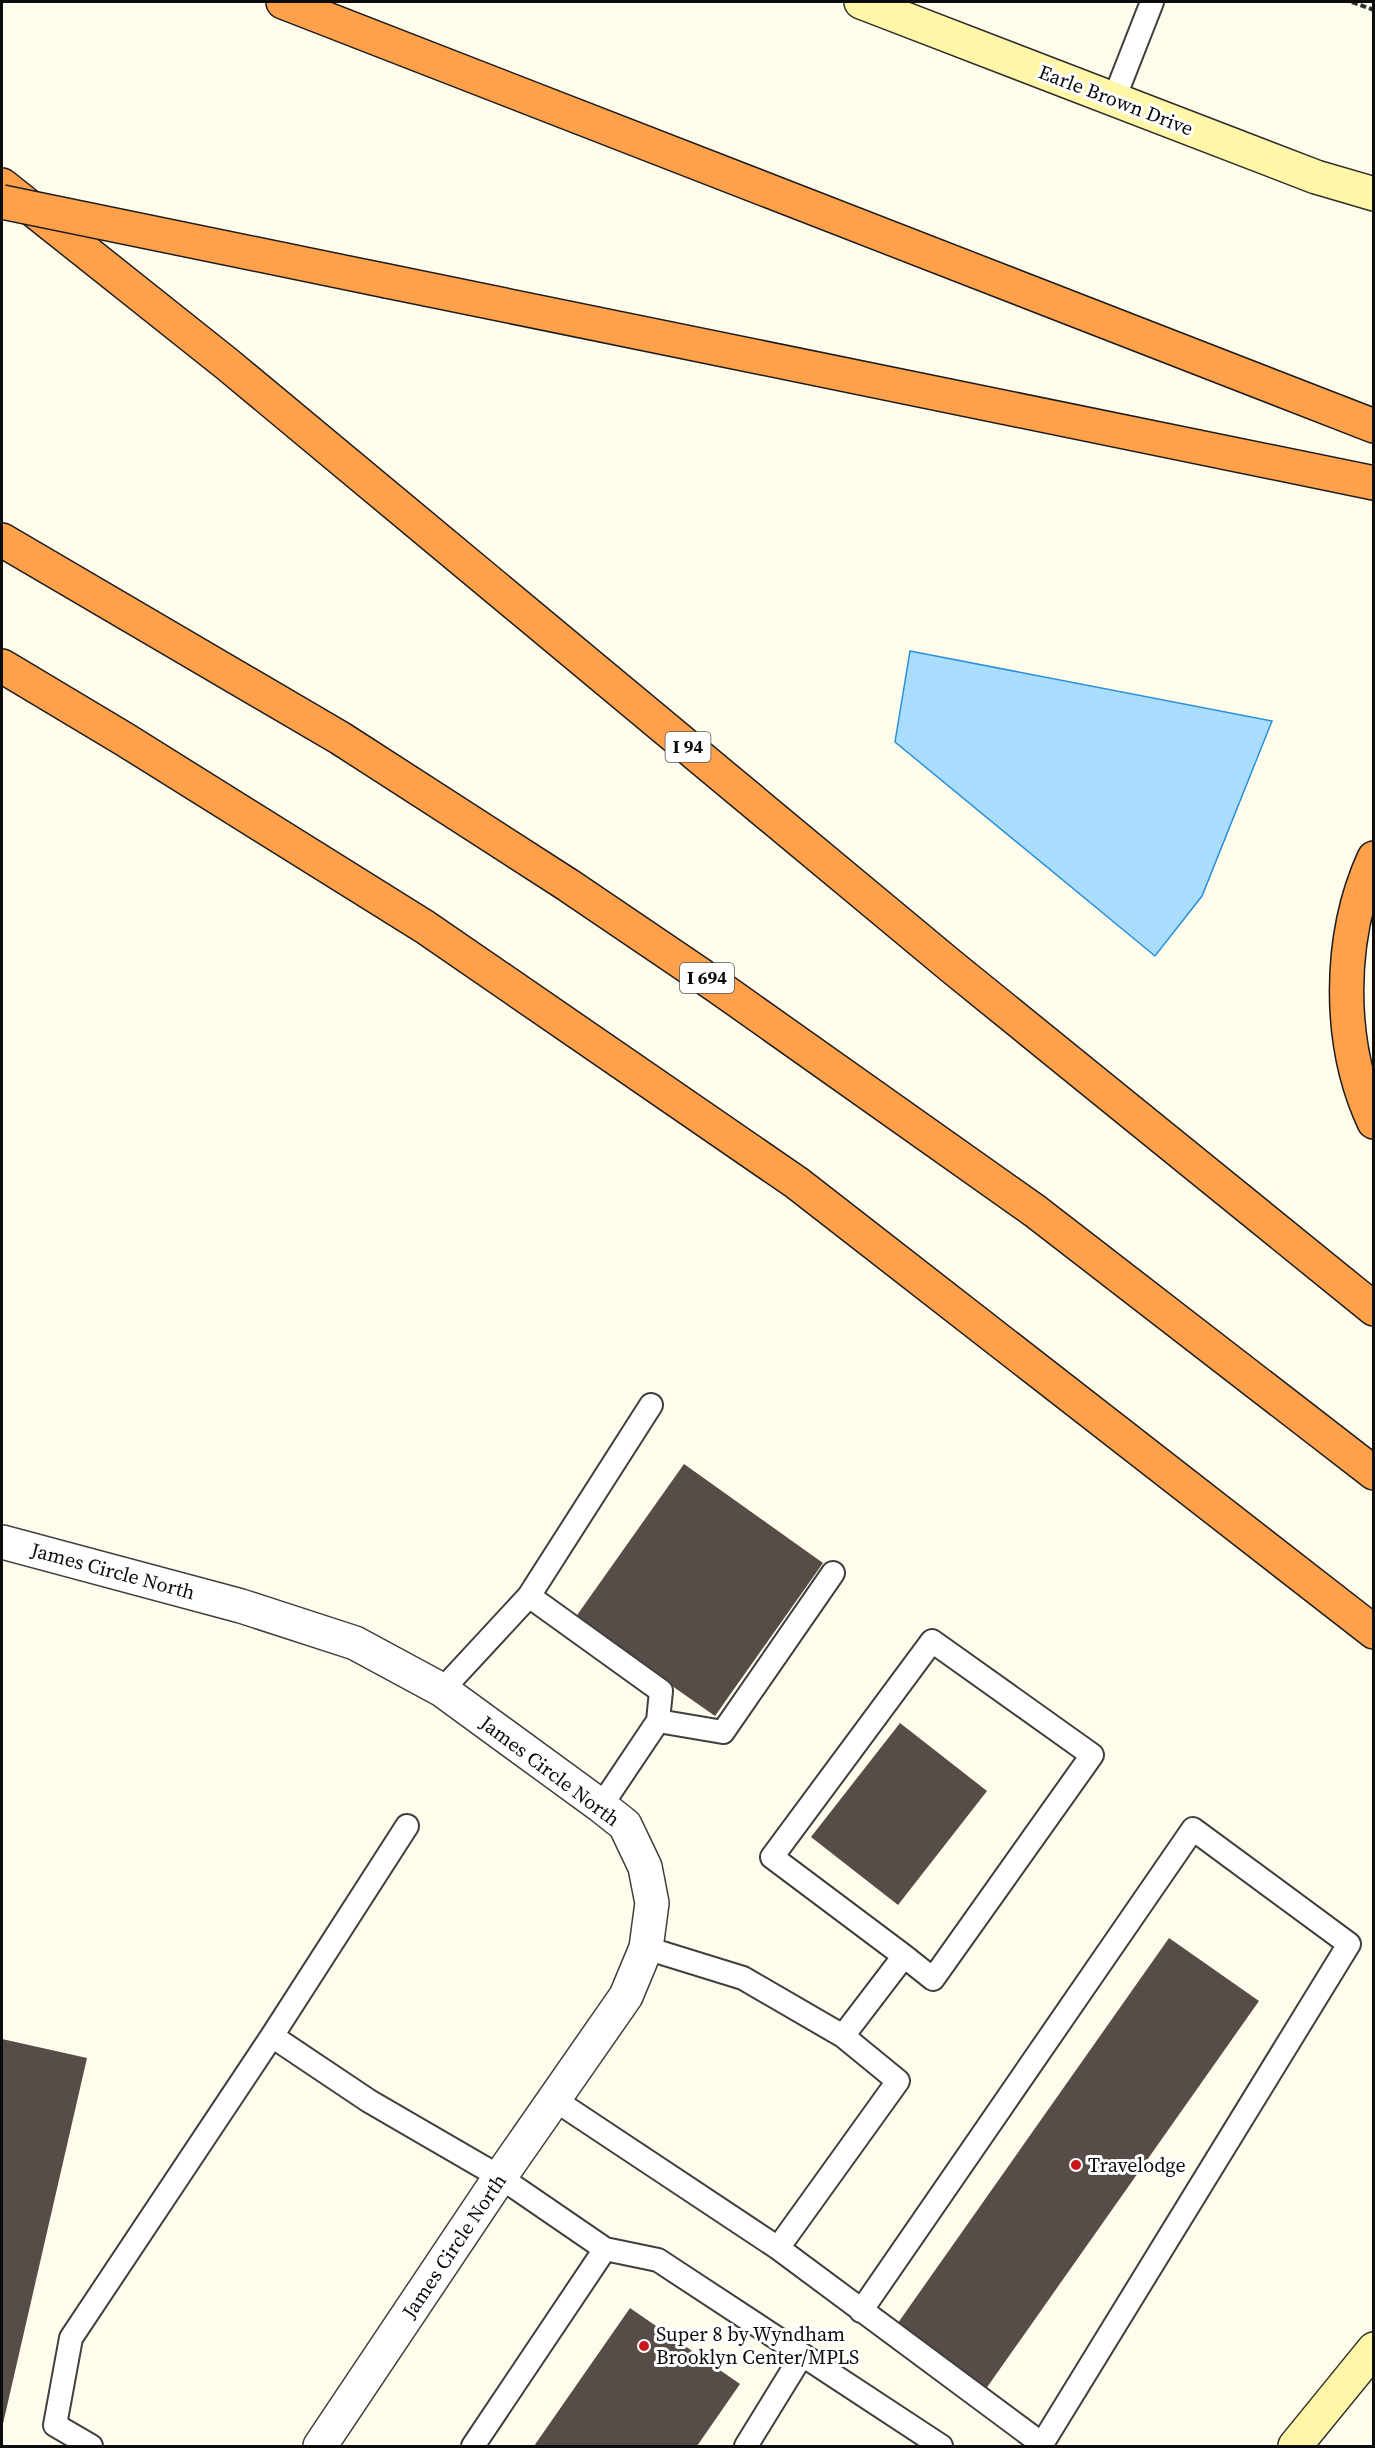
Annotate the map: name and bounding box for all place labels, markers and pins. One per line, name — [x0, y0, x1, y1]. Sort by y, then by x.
place label: Travelodge — [1088, 2151, 1186, 2179]
marker: Travelodge — [1069, 2158, 1083, 2172]
place label: Super 8 by Wyndham Brooklyn Center/MPLS — [656, 2320, 859, 2371]
marker: Super 8 by Wyndham Brooklyn Center/MPLS — [637, 2339, 651, 2353]

